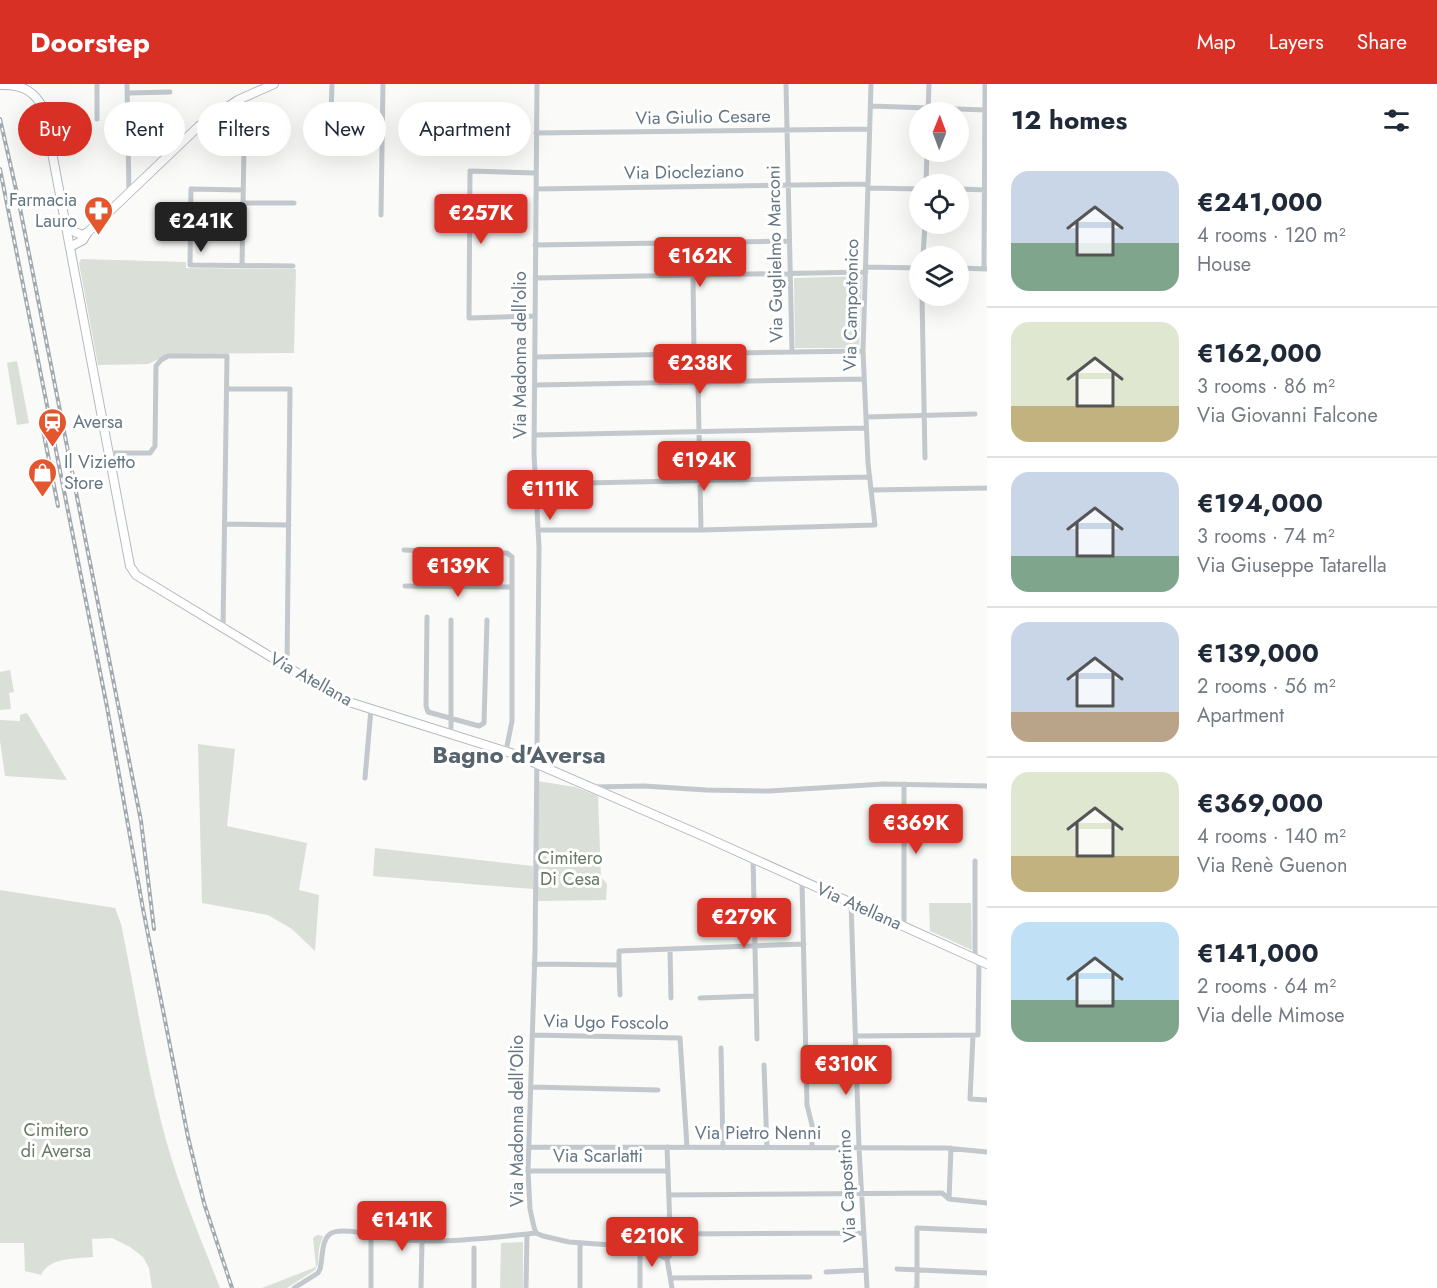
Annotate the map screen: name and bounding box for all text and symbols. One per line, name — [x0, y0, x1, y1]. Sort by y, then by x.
text: Doorstep — [30, 22, 150, 63]
text: Map — [1197, 27, 1236, 57]
text: Layers — [1269, 27, 1324, 57]
text: Share — [1357, 27, 1407, 57]
text: 12 homes — [1011, 101, 1127, 139]
chip: Buy — [18, 102, 92, 156]
chip: Rent — [104, 102, 185, 156]
chip: Filters — [197, 102, 291, 156]
chip: New — [303, 102, 386, 156]
chip: Apartment — [398, 102, 531, 156]
north arrow — [909, 102, 969, 162]
map controls — [909, 102, 969, 306]
street label: Via Giulio Cesare — [635, 103, 771, 131]
icon: filters — [1380, 104, 1413, 137]
street label: Via Diocleziano — [624, 158, 744, 186]
street label: Via Guglielmo Marconi — [760, 165, 790, 343]
button: locate — [909, 174, 969, 234]
text: €241,000 — [1197, 183, 1323, 221]
place label: Farmacia Lauro — [9, 187, 77, 234]
pharmacy icon: Farmacia Lauro — [82, 194, 114, 236]
pin: €257K — [439, 194, 523, 245]
icon: home — [1059, 195, 1131, 267]
text: €257K — [448, 199, 514, 228]
pin: €241K — [159, 202, 243, 253]
text: €241K — [169, 207, 233, 236]
text: 4 rooms · 120 m² — [1197, 221, 1346, 250]
pin: €162K — [658, 237, 742, 288]
street label: Via Campotonico — [837, 238, 865, 371]
text: €162K — [668, 242, 732, 271]
button: layers — [909, 246, 969, 306]
text: House — [1197, 250, 1251, 279]
street label: Via Madonna dell'olio — [507, 271, 533, 439]
text: €162,000 — [1197, 334, 1322, 372]
pin: €238K — [658, 344, 742, 395]
icon: home — [1059, 346, 1131, 418]
text: €238K — [667, 349, 733, 378]
text: 3 rooms · 86 m² — [1197, 372, 1335, 401]
text: Via Giovanni Falcone — [1197, 401, 1378, 430]
station icon: Aversa — [36, 406, 68, 448]
place label: Aversa — [73, 409, 123, 435]
pin: €194K — [662, 441, 746, 492]
text: €194K — [672, 446, 736, 475]
place label: Il Vizietto Store — [64, 449, 135, 496]
shop icon: Il Vizietto Store — [27, 456, 59, 498]
pin: €111K — [508, 470, 592, 521]
text: €111K — [521, 475, 579, 504]
text: €194,000 — [1197, 484, 1323, 522]
icon: home — [1059, 496, 1131, 568]
text: 3 rooms · 74 m² — [1197, 522, 1335, 551]
pin: €139K — [416, 547, 500, 598]
text: Via Giuseppe Tatarella — [1197, 551, 1387, 580]
text: €139K — [426, 552, 490, 581]
text: €139,000 — [1197, 634, 1319, 672]
street label: Via Atellana — [265, 646, 357, 712]
icon: home — [1059, 646, 1131, 718]
text: 2 rooms · 56 m² — [1197, 672, 1336, 701]
text: Apartment — [1197, 701, 1284, 730]
district label: Bagno d'Aversa — [432, 737, 606, 772]
text: €369,000 — [1197, 784, 1323, 822]
icon: home — [1059, 796, 1131, 868]
pin: €369K — [874, 804, 958, 855]
text: €369K — [883, 809, 949, 838]
text: 4 rooms · 140 m² — [1197, 822, 1346, 851]
park label: Cimitero Di Cesa — [537, 845, 603, 892]
text: Via Renè Guenon — [1197, 851, 1348, 880]
street label: Via Atellana — [812, 876, 906, 936]
pin: €279K — [702, 898, 786, 949]
text: €279K — [711, 903, 777, 932]
text: €141,000 — [1197, 934, 1319, 972]
icon: home — [1059, 946, 1131, 1018]
text: 2 rooms · 64 m² — [1197, 972, 1336, 1001]
text: Via delle Mimose — [1197, 1001, 1345, 1030]
street label: Via Ugo Foscolo — [543, 1008, 669, 1036]
street label: Via Madonna dell'Olio — [504, 1035, 530, 1207]
pin: €310K — [804, 1045, 888, 1096]
text: €310K — [815, 1050, 877, 1079]
park label: Cimitero di Aversa — [21, 1117, 91, 1164]
street label: Via Pietro Nenni — [695, 1120, 821, 1146]
street label: Via Capostrino — [831, 1129, 863, 1243]
street label: Via Scarlatti — [553, 1143, 643, 1169]
pin: €141K — [360, 1201, 444, 1252]
text: €141K — [371, 1206, 433, 1235]
pin: €210K — [610, 1217, 694, 1268]
text: €210K — [620, 1222, 684, 1251]

